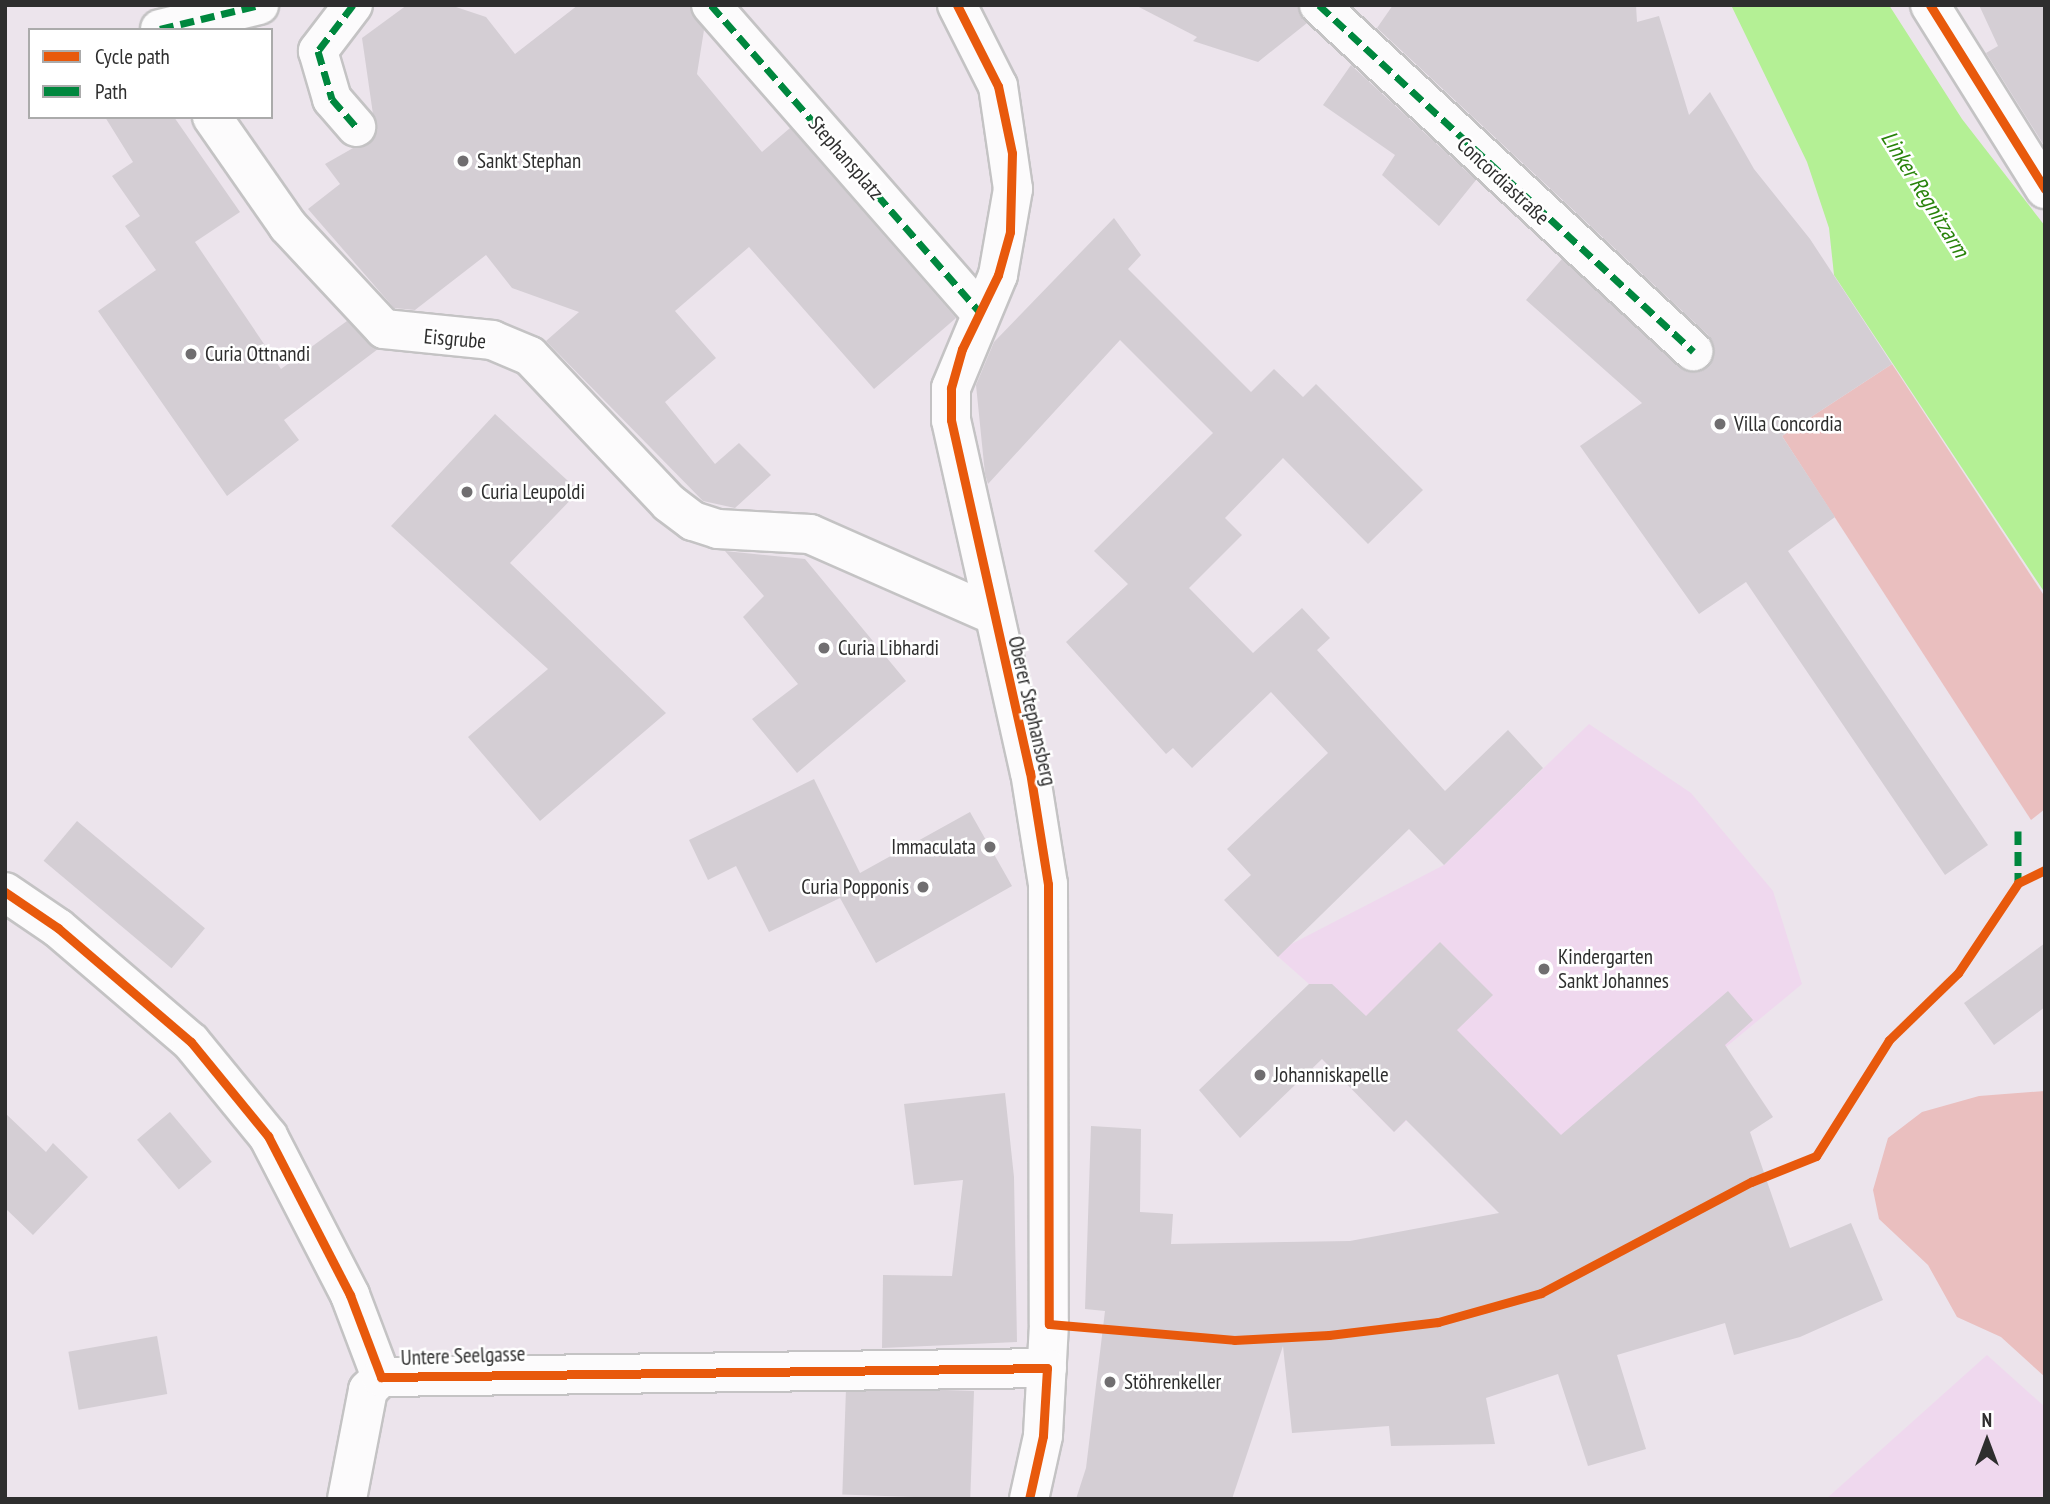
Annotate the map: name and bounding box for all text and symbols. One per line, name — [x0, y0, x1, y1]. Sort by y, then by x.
legend — [28, 28, 273, 119]
text: Cycle path — [95, 43, 170, 70]
text: Path — [95, 78, 127, 105]
street label: Stephansplatz — [803, 111, 889, 205]
water label: Linker Regnitzarm — [1875, 126, 1975, 262]
street label: Concordiastraße — [1452, 132, 1554, 230]
place label: Sankt Stephan — [477, 148, 581, 174]
marker: Sankt Stephan — [455, 153, 471, 169]
street label: Eisgrube — [423, 324, 487, 354]
place label: Curia Ottnandi — [205, 341, 310, 367]
marker: Curia Ottnandi — [183, 346, 199, 362]
place label: Villa Concordia — [1734, 411, 1842, 437]
marker: Villa Concordia — [1712, 416, 1728, 432]
place label: Curia Leupoldi — [481, 479, 585, 505]
marker: Curia Leupoldi — [459, 484, 475, 500]
street label: Oberer Stephansberg — [1003, 634, 1061, 788]
place label: Curia Libhardi — [838, 635, 939, 661]
marker: Curia Libhardi — [816, 640, 832, 656]
place label: Immaculata — [891, 834, 976, 860]
marker: Immaculata — [982, 839, 998, 855]
place label: Curia Popponis — [801, 874, 909, 900]
marker: Curia Popponis — [915, 879, 931, 895]
place label: Kindergarten Sankt Johannes — [1558, 944, 1669, 994]
marker: Kindergarten Sankt Johannes — [1536, 961, 1552, 977]
place label: Johanniskapelle — [1274, 1062, 1389, 1088]
marker: Johanniskapelle — [1252, 1067, 1268, 1083]
street label: Untere Seelgasse — [400, 1341, 526, 1371]
place label: Stöhrenkeller — [1124, 1369, 1221, 1395]
marker: Stöhrenkeller — [1102, 1374, 1118, 1390]
north arrow — [1952, 1406, 2022, 1476]
text: N — [1982, 1408, 1992, 1432]

